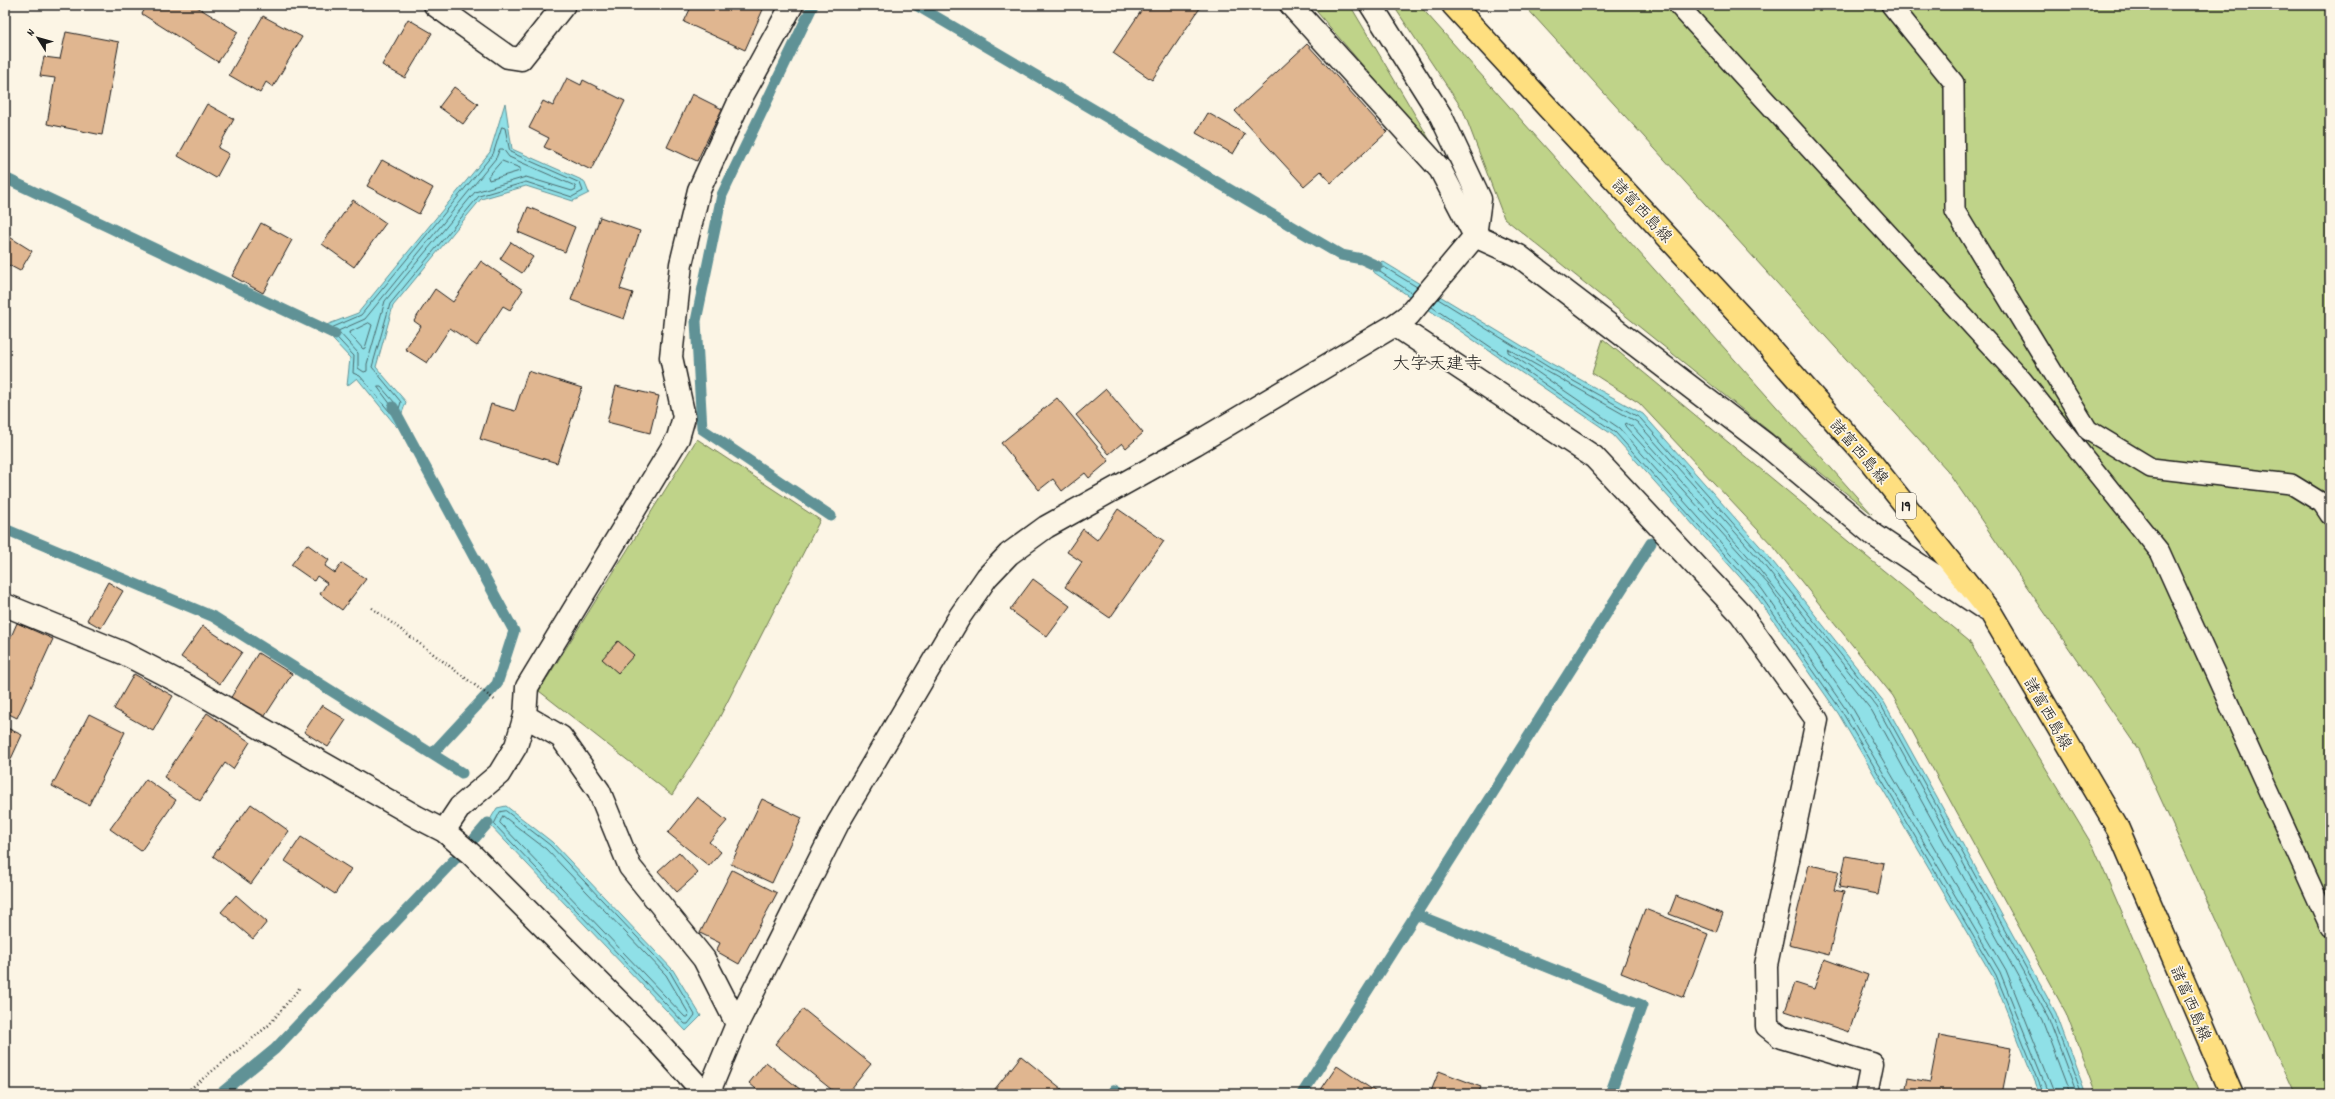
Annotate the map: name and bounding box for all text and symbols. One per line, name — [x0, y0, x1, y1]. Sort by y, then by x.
north arrow — [18, 18, 58, 58]
text: N — [24, 26, 40, 40]
street label: 諸富西島線 — [1605, 175, 1677, 249]
district label: 大字天建寺 — [1392, 353, 1482, 378]
street label: 諸富西島線 — [1823, 415, 1893, 490]
road number: 19 — [1896, 493, 1916, 519]
street label: 諸富西島線 — [2017, 674, 2077, 755]
street label: 諸富西島線 — [2163, 963, 2216, 1045]

